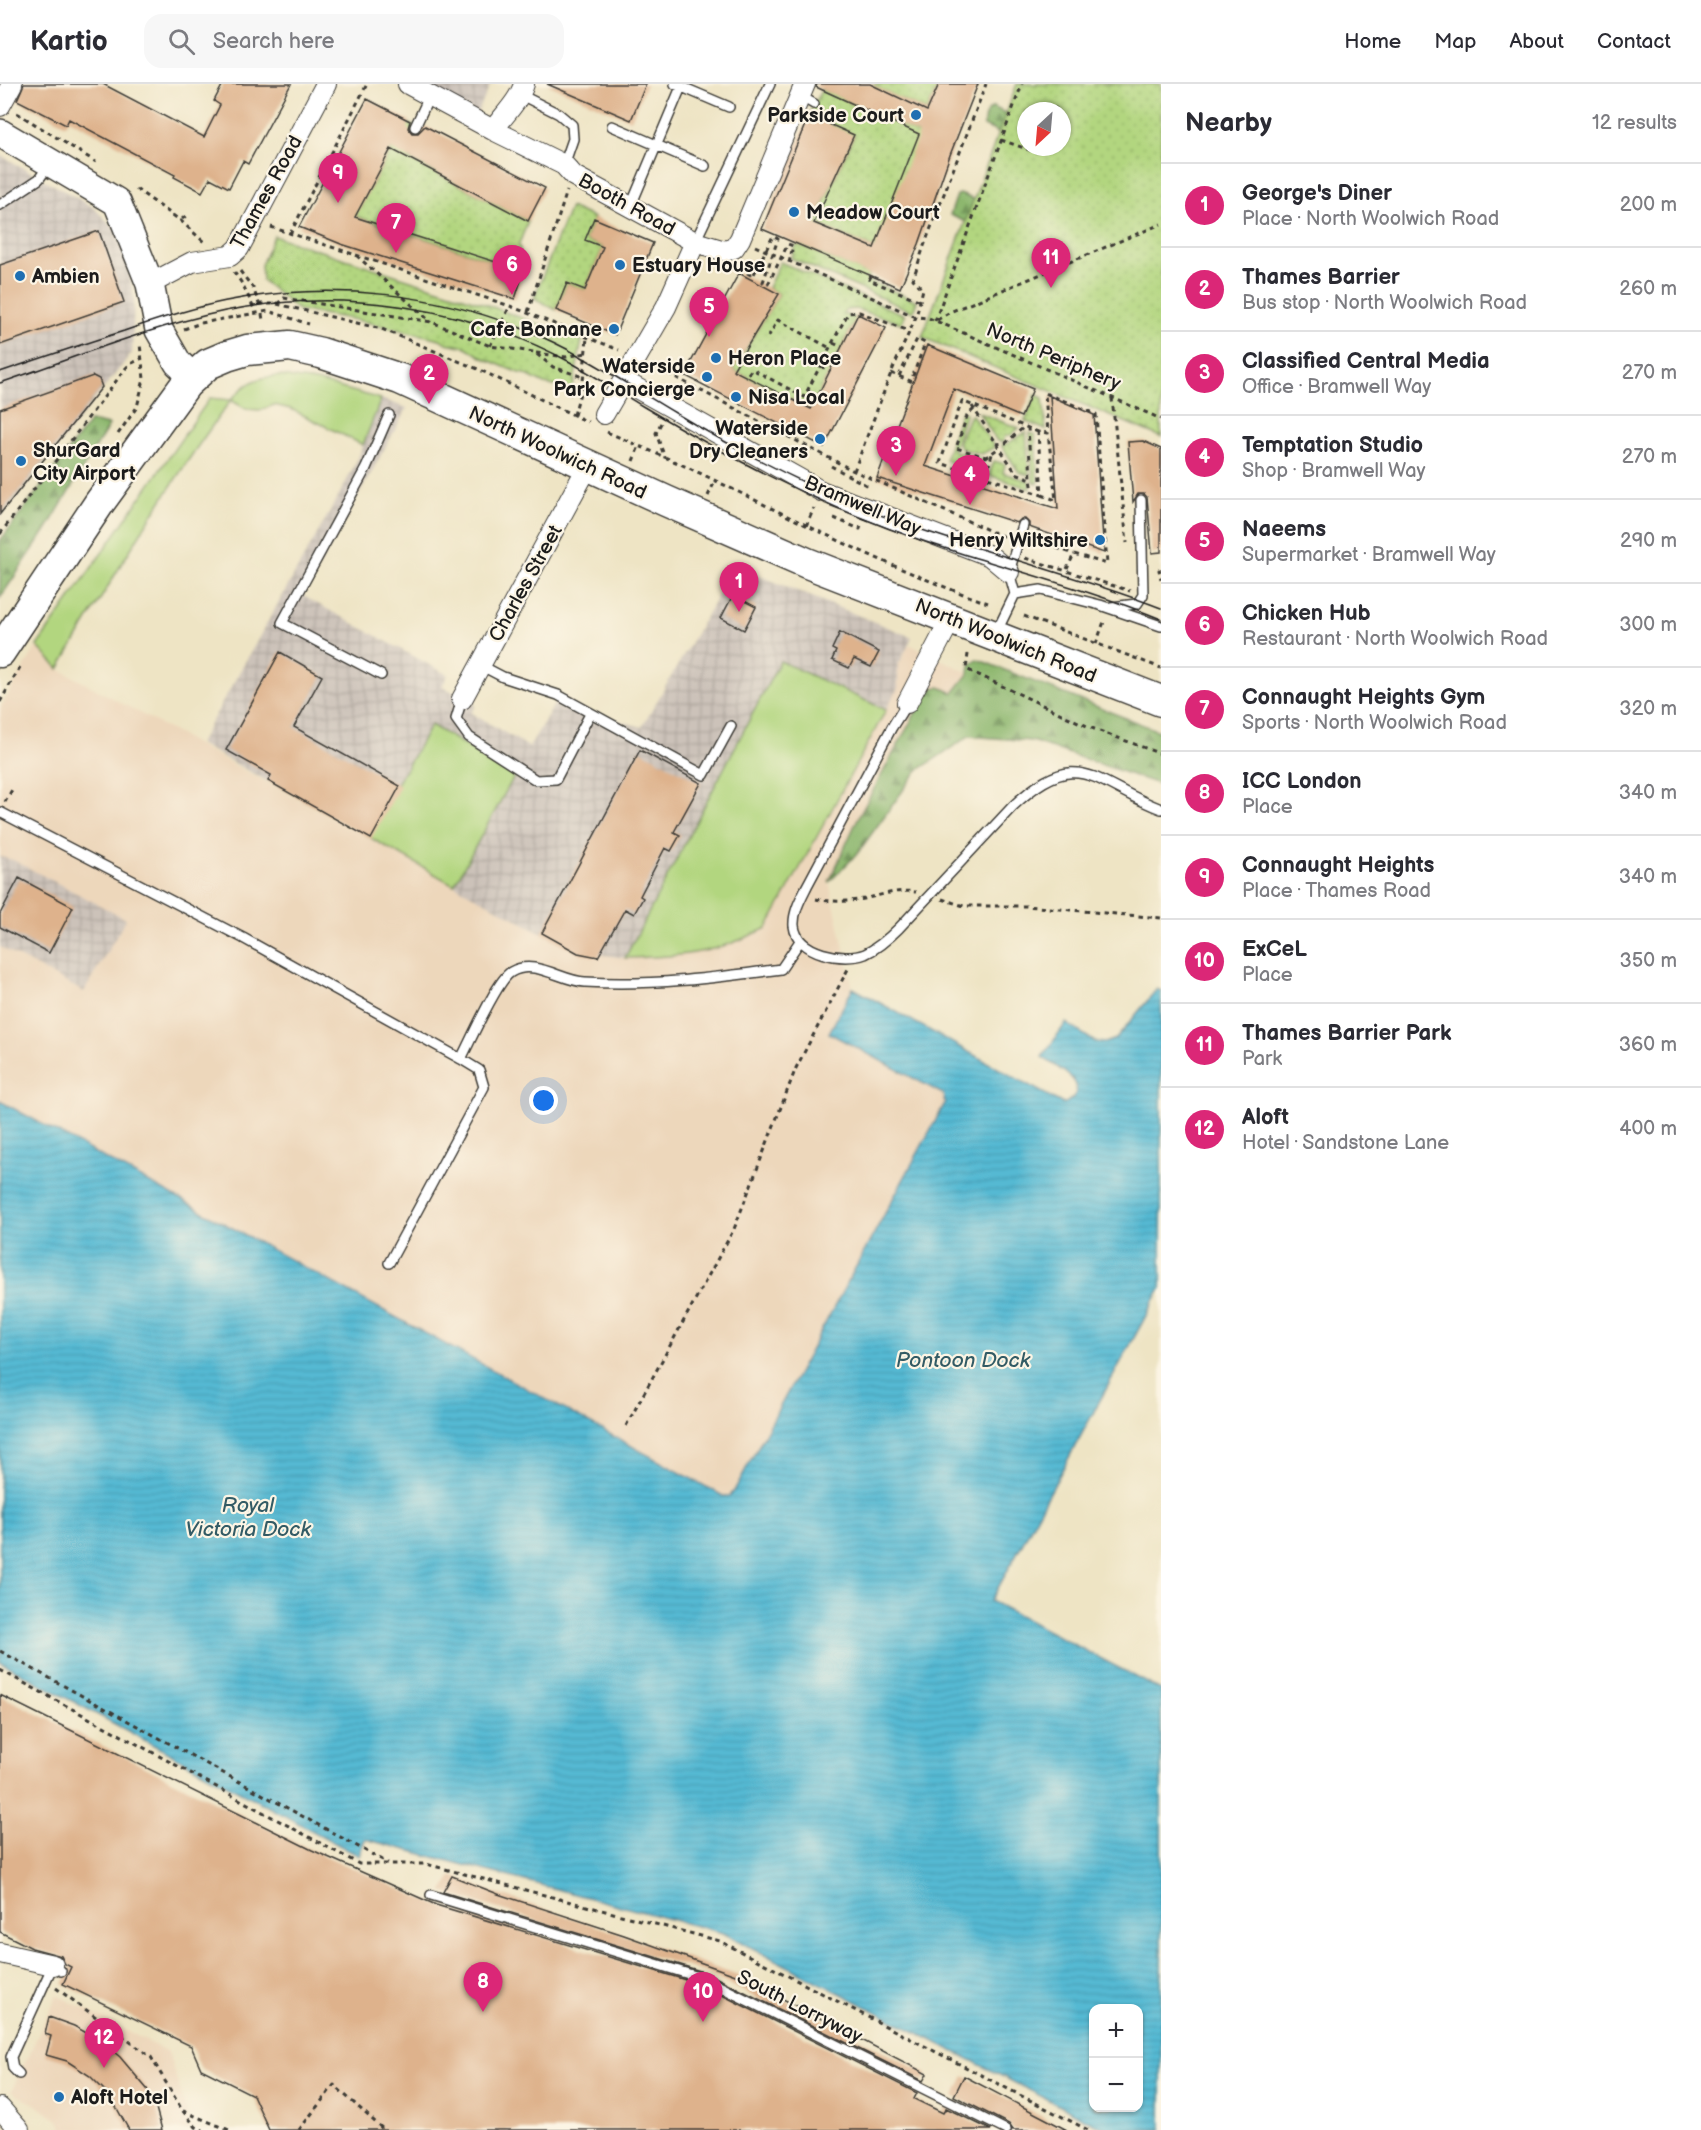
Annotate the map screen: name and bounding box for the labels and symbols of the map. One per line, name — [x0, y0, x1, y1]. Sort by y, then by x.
north arrow — [1017, 102, 1071, 156]
place label: Parkside Court — [767, 104, 904, 128]
marker: Parkside Court — [909, 108, 923, 122]
street label: Thames Road — [226, 132, 308, 253]
pin: 9 — [318, 154, 358, 203]
street label: Booth Road — [574, 168, 679, 241]
place label: Meadow Court — [806, 201, 940, 225]
pin: 7 — [376, 204, 416, 253]
marker: Meadow Court — [787, 205, 801, 219]
pin: 11 — [1032, 238, 1070, 288]
pin: 6 — [492, 246, 532, 295]
place label: Estuary House — [632, 254, 765, 278]
marker: Estuary House — [613, 258, 627, 272]
place label: Ambien — [31, 265, 100, 289]
marker: Ambien — [13, 269, 27, 283]
pin: 5 — [690, 288, 728, 337]
place label: Cafe Bonnane — [471, 318, 602, 342]
street label: North Periphery — [983, 318, 1124, 396]
marker: Cafe Bonnane — [607, 322, 621, 336]
place label: Heron Place — [728, 347, 841, 371]
marker: Heron Place — [709, 351, 723, 365]
pin: 2 — [410, 354, 448, 404]
place label: Waterside Park Concierge — [554, 355, 695, 402]
marker: Waterside Park Concierge — [700, 370, 714, 384]
place label: Nisa Local — [748, 386, 845, 410]
marker: Nisa Local — [729, 390, 743, 404]
street label: North Woolwich Road — [465, 401, 650, 505]
place label: Waterside Dry Cleaners — [689, 417, 808, 464]
pin: 3 — [876, 426, 916, 476]
marker: Waterside Dry Cleaners — [813, 432, 827, 446]
place label: ShurGard City Airport — [33, 439, 136, 486]
marker: ShurGard City Airport — [14, 454, 28, 468]
pin: 4 — [950, 456, 990, 505]
street label: Bramwell Way — [801, 471, 925, 541]
street label: Charles Street — [484, 521, 568, 646]
place label: Henry Wiltshire — [949, 529, 1088, 553]
marker: Henry Wiltshire — [1093, 533, 1107, 547]
pin: 1 — [720, 562, 758, 612]
street label: North Woolwich Road — [911, 594, 1100, 688]
your location — [529, 1086, 558, 1115]
water label: Pontoon Dock — [896, 1348, 1031, 1373]
water label: Royal Victoria Dock — [185, 1493, 311, 1542]
pin: 8 — [464, 1962, 502, 2012]
street label: South Lorryway — [733, 1965, 866, 2049]
pin: 10 — [684, 1972, 722, 2022]
pin: 12 — [84, 2018, 124, 2068]
place label: Aloft Hotel — [70, 2086, 168, 2110]
marker: Aloft Hotel — [52, 2090, 66, 2104]

